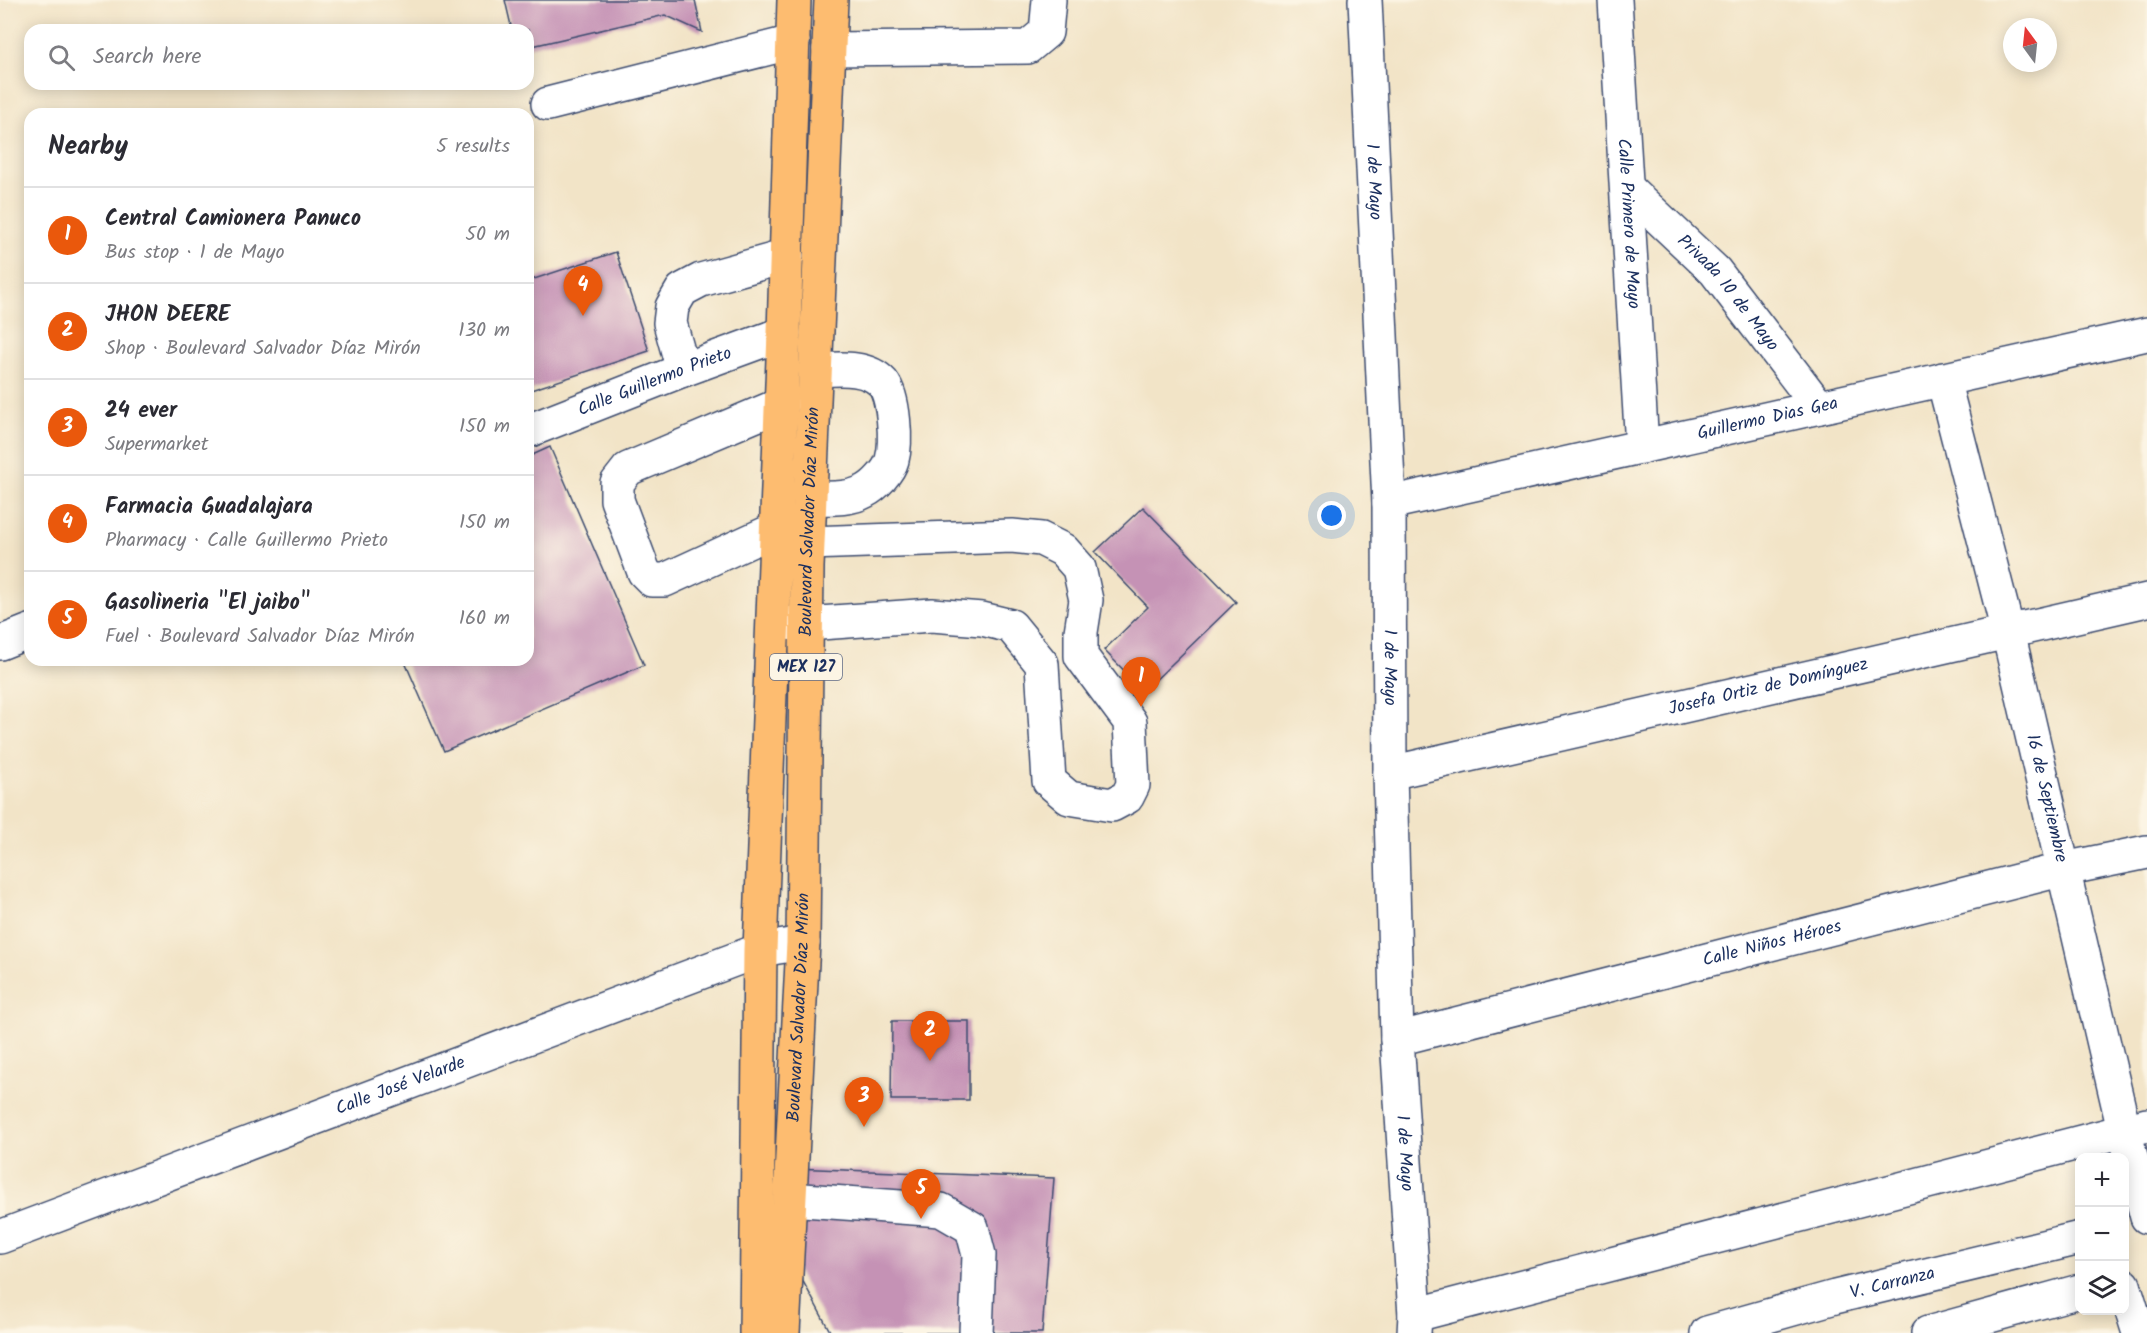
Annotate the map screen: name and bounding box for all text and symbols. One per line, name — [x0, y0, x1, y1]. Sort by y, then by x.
north arrow — [2003, 18, 2057, 72]
search box — [24, 24, 534, 90]
text: Search here — [93, 40, 201, 75]
icon: search — [45, 41, 78, 74]
text: Nearby — [48, 126, 128, 168]
text: 5 results — [436, 131, 510, 163]
street label: Calle Primero de Mayo — [1609, 137, 1648, 310]
street label: 1 de Mayo — [1357, 143, 1390, 221]
text: Central Camionera Panuco — [105, 202, 361, 237]
text: 1 — [64, 219, 71, 251]
text: 50 m — [465, 219, 510, 251]
street label: Privada 10 de Mayo — [1670, 227, 1786, 358]
text: Bus stop · 1 de Mayo — [105, 237, 284, 269]
pin: 4 — [564, 266, 602, 316]
text: JHON DEERE — [105, 298, 230, 333]
text: 2 — [62, 315, 73, 347]
text: 130 m — [458, 315, 510, 347]
text: Shop · Boulevard Salvador Díaz Mirón — [105, 333, 421, 365]
street label: Calle Guillermo Prieto — [573, 339, 736, 425]
street label: Guillermo Dias Gea — [1695, 389, 1841, 448]
text: 24 ever — [105, 394, 177, 429]
street label: Boulevard Salvador Díaz Mirón — [792, 406, 828, 636]
text: 3 — [62, 411, 73, 443]
text: 150 m — [459, 411, 510, 443]
text: Supermarket — [105, 429, 208, 461]
text: Farmacia Guadalajara — [105, 490, 313, 525]
your location — [1317, 501, 1346, 530]
text: 4 — [62, 507, 73, 539]
text: 150 m — [459, 507, 510, 539]
text: Pharmacy · Calle Guillermo Prieto — [105, 525, 388, 557]
text: Gasolineria "El jaibo" — [105, 586, 310, 621]
text: 5 — [62, 603, 73, 635]
text: 160 m — [459, 603, 510, 635]
text: Fuel · Boulevard Salvador Díaz Mirón — [105, 621, 415, 653]
street label: 1 de Mayo — [1375, 629, 1404, 706]
street label: Josefa Ortiz de Domínguez — [1666, 650, 1871, 723]
road number: MEX 127 — [770, 654, 842, 680]
pin: 1 — [1122, 658, 1160, 707]
street label: 16 de Septiembre — [2018, 731, 2076, 865]
street label: Boulevard Salvador Díaz Mirón — [779, 893, 818, 1123]
street label: Calle Niños Héroes — [1699, 912, 1845, 975]
pin: 2 — [910, 1012, 950, 1061]
street label: Calle José Velarde — [331, 1048, 469, 1123]
pin: 3 — [844, 1078, 884, 1127]
street label: 1 de Mayo — [1387, 1114, 1421, 1192]
map controls — [2075, 1153, 2129, 1315]
button: + — [2075, 1153, 2129, 1207]
pin: 5 — [902, 1170, 940, 1219]
button: − — [2075, 1207, 2129, 1261]
street label: V. Carranza — [1847, 1259, 1938, 1307]
button: layers — [2075, 1261, 2129, 1315]

